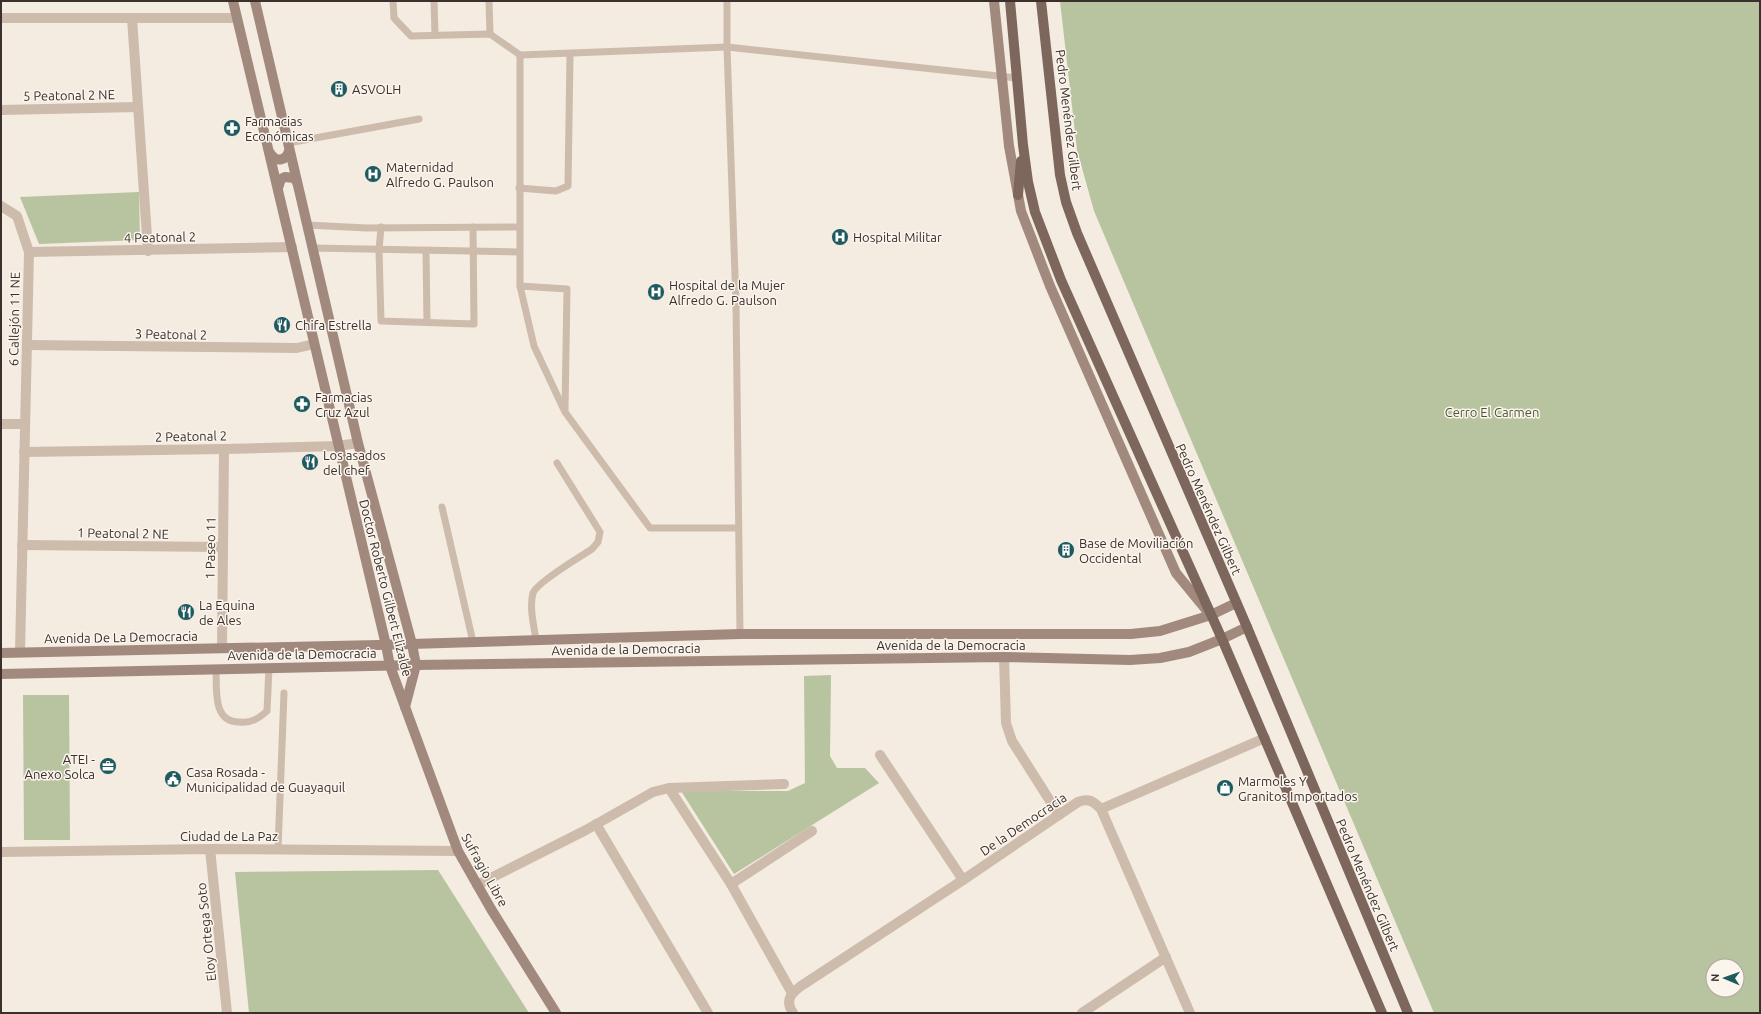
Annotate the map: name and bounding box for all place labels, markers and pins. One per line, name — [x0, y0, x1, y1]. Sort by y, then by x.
building icon: ASVOLH — [329, 79, 349, 99]
place label: ASVOLH — [352, 82, 401, 96]
place label: Farmacias Económicas — [245, 114, 314, 143]
pharmacy icon: Farmacias Económicas — [222, 118, 242, 138]
place label: Maternidad Alfredo G. Paulson — [386, 160, 494, 189]
hospital icon: Maternidad Alfredo G. Paulson — [363, 164, 383, 184]
hospital icon: Hospital Militar — [830, 227, 850, 247]
place label: Hospital Militar — [853, 230, 942, 244]
place label: Hospital de la Mujer Alfredo G. Paulson — [669, 278, 785, 307]
hospital icon: Hospital de la Mujer Alfredo G. Paulson — [646, 282, 666, 302]
restaurant icon: Chifa Estrella — [272, 315, 292, 335]
place label: Chifa Estrella — [295, 318, 372, 332]
place label: Farmacias Cruz Azul — [315, 390, 373, 419]
pharmacy icon: Farmacias Cruz Azul — [292, 394, 312, 414]
place label: Los asados del chef — [323, 448, 386, 477]
restaurant icon: Los asados del chef — [300, 452, 320, 472]
place label: Base de Moviliación Occidental — [1079, 536, 1193, 565]
building icon: Base de Moviliación Occidental — [1056, 540, 1076, 560]
place label: La Equina de Ales — [199, 598, 255, 627]
restaurant icon: La Equina de Ales — [176, 602, 196, 622]
place label: ATEI - Anexo Solca — [24, 752, 95, 781]
office icon: ATEI - Anexo Solca — [98, 756, 118, 776]
place label: Casa Rosada - Municipalidad de Guayaquil — [186, 765, 346, 794]
public building icon: Casa Rosada - Municipalidad de Guayaquil — [163, 769, 183, 789]
place label: Marmoles Y Granitos Importados — [1238, 774, 1358, 803]
shop icon: Marmoles Y Granitos Importados — [1215, 778, 1235, 798]

